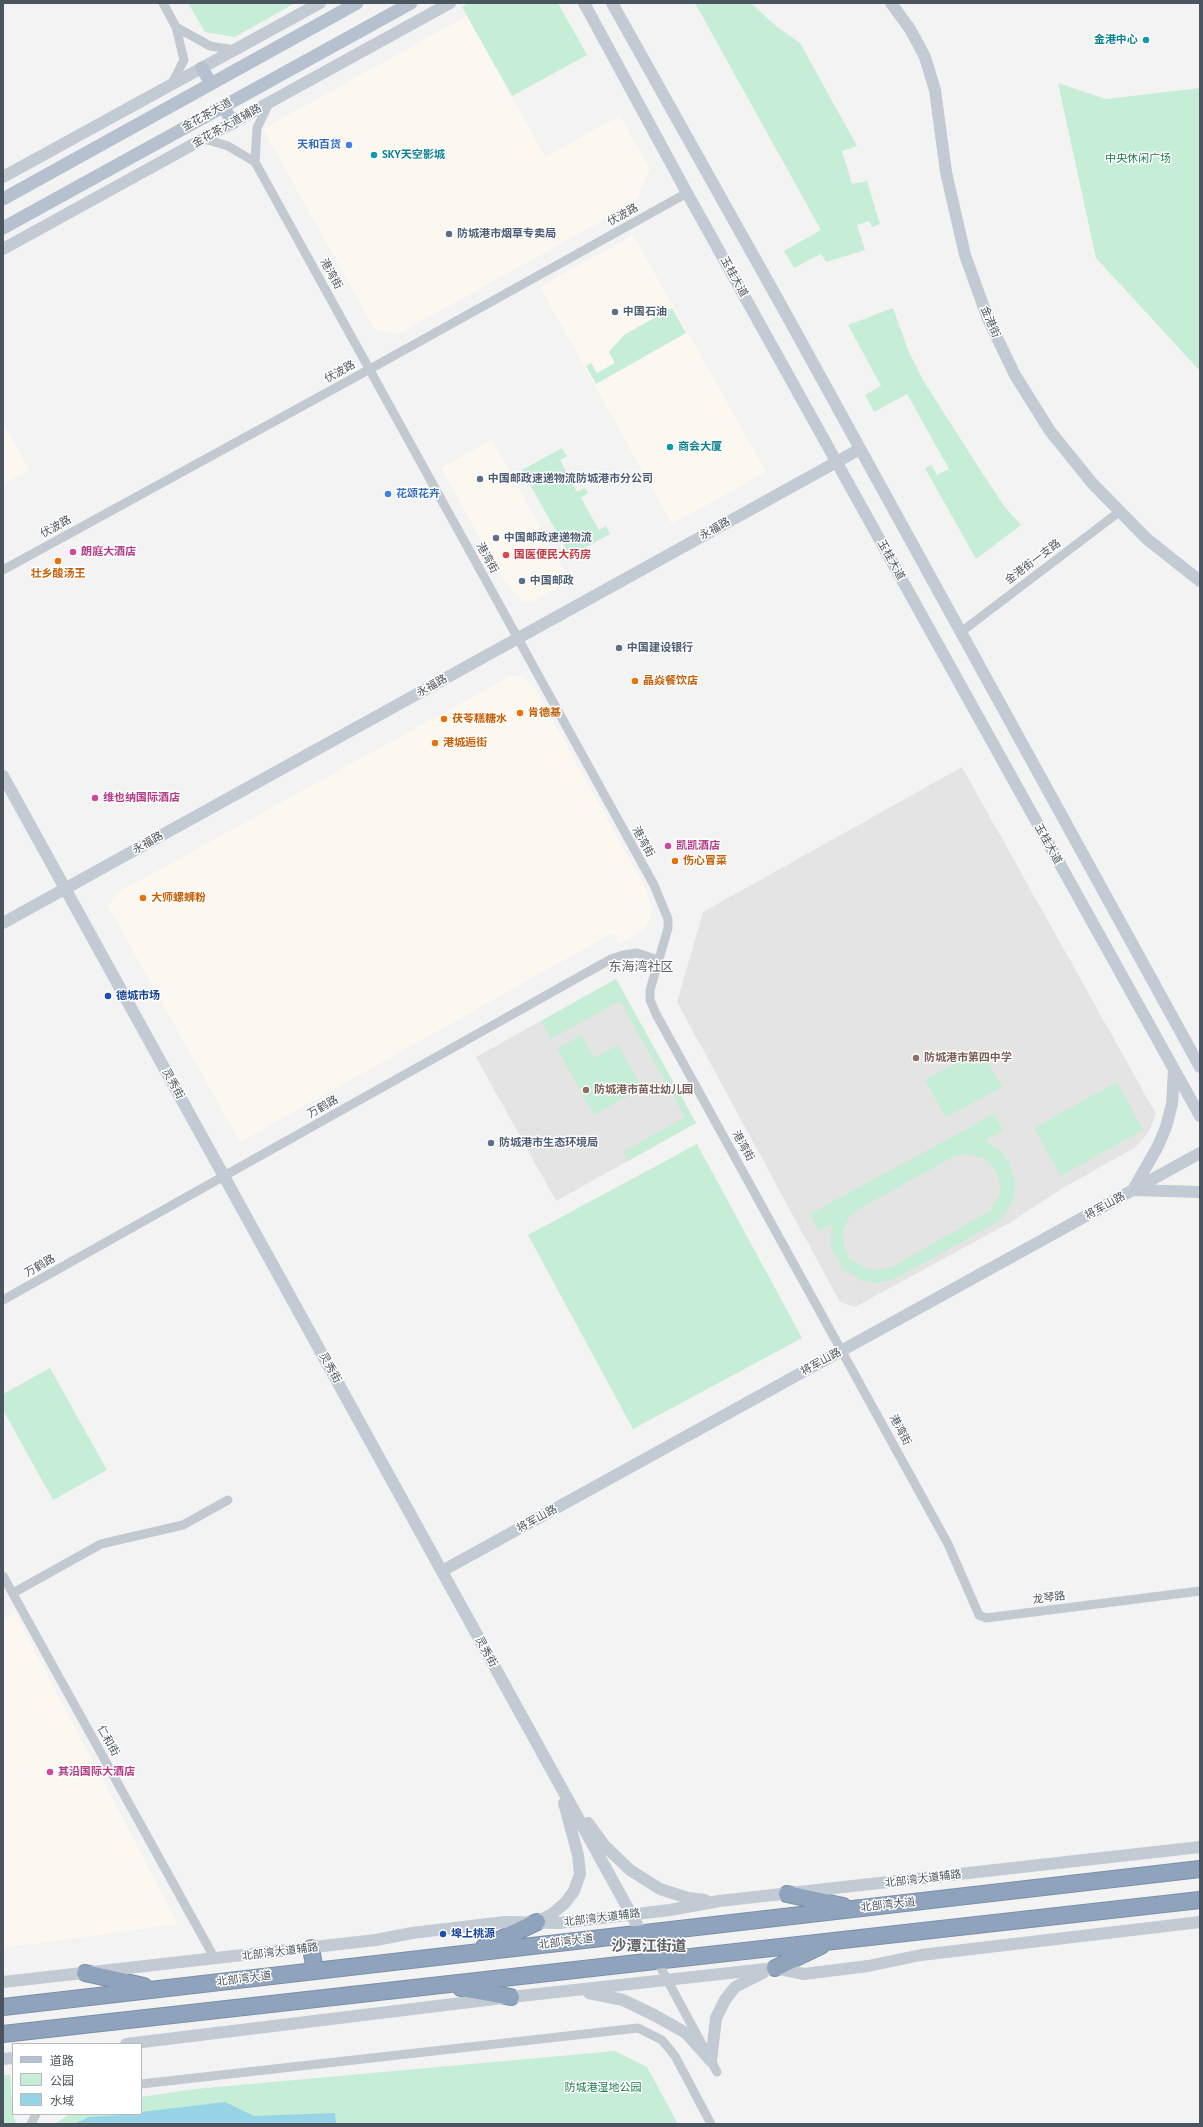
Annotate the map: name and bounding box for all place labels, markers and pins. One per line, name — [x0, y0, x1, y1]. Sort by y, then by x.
place label: 金港中心 — [1094, 33, 1138, 47]
marker: 金港中心 — [1141, 35, 1151, 45]
place label: 天和百货 — [297, 138, 341, 152]
marker: 天和百货 — [344, 140, 354, 150]
place label: SKY天空影城 — [382, 148, 445, 162]
marker: SKY天空影城 — [369, 150, 379, 160]
place label: 防城港市烟草专卖局 — [457, 227, 556, 241]
marker: 防城港市烟草专卖局 — [444, 229, 454, 239]
place label: 中国石油 — [623, 305, 667, 319]
marker: 中国石油 — [610, 307, 620, 317]
place label: 商会大厦 — [678, 440, 722, 454]
marker: 商会大厦 — [665, 442, 675, 452]
place label: 中国邮政速递物流防城港市分公司 — [488, 472, 653, 486]
marker: 中国邮政速递物流防城港市分公司 — [475, 474, 485, 484]
place label: 花颂花卉 — [396, 487, 440, 501]
marker: 花颂花卉 — [383, 489, 393, 499]
place label: 中国邮政速递物流 — [504, 531, 592, 545]
marker: 中国邮政速递物流 — [491, 533, 501, 543]
place label: 朗庭大酒店 — [81, 545, 136, 559]
marker: 朗庭大酒店 — [68, 547, 78, 557]
place label: 国医便民大药房 — [514, 548, 591, 562]
marker: 国医便民大药房 — [501, 550, 511, 560]
marker: 壮乡酸汤王 — [53, 556, 63, 566]
place label: 壮乡酸汤王 — [31, 567, 85, 581]
place label: 中国邮政 — [530, 574, 574, 588]
marker: 中国邮政 — [517, 576, 527, 586]
place label: 中国建设银行 — [627, 641, 693, 655]
marker: 中国建设银行 — [614, 643, 624, 653]
place label: 晶焱餐饮店 — [643, 674, 698, 688]
marker: 晶焱餐饮店 — [630, 676, 640, 686]
place label: 肯德基 — [528, 706, 561, 720]
marker: 肯德基 — [515, 708, 525, 718]
place label: 茯苓糕糖水 — [452, 712, 507, 726]
marker: 茯苓糕糖水 — [439, 714, 449, 724]
place label: 港城逅街 — [443, 736, 487, 750]
marker: 港城逅街 — [430, 738, 440, 748]
place label: 维也纳国际酒店 — [103, 791, 180, 805]
marker: 维也纳国际酒店 — [90, 793, 100, 803]
place label: 凯凯酒店 — [676, 839, 720, 853]
marker: 凯凯酒店 — [663, 841, 673, 851]
place label: 伤心冒菜 — [683, 854, 727, 868]
marker: 伤心冒菜 — [670, 856, 680, 866]
place label: 大师螺蛳粉 — [151, 891, 206, 905]
marker: 大师螺蛳粉 — [138, 893, 148, 903]
place label: 德城市场 — [116, 989, 160, 1003]
marker: 德城市场 — [103, 991, 113, 1001]
place label: 防城港市第四中学 — [924, 1051, 1012, 1065]
marker: 防城港市第四中学 — [911, 1053, 921, 1063]
place label: 防城港市苗壮幼儿园 — [594, 1083, 693, 1097]
marker: 防城港市苗壮幼儿园 — [581, 1085, 591, 1095]
place label: 防城港市生态环境局 — [499, 1136, 598, 1150]
marker: 防城港市生态环境局 — [486, 1138, 496, 1148]
place label: 其沿国际大酒店 — [58, 1765, 135, 1779]
marker: 其沿国际大酒店 — [45, 1767, 55, 1777]
place label: 埠上桃源 — [451, 1927, 495, 1941]
marker: 埠上桃源 — [438, 1929, 448, 1939]

